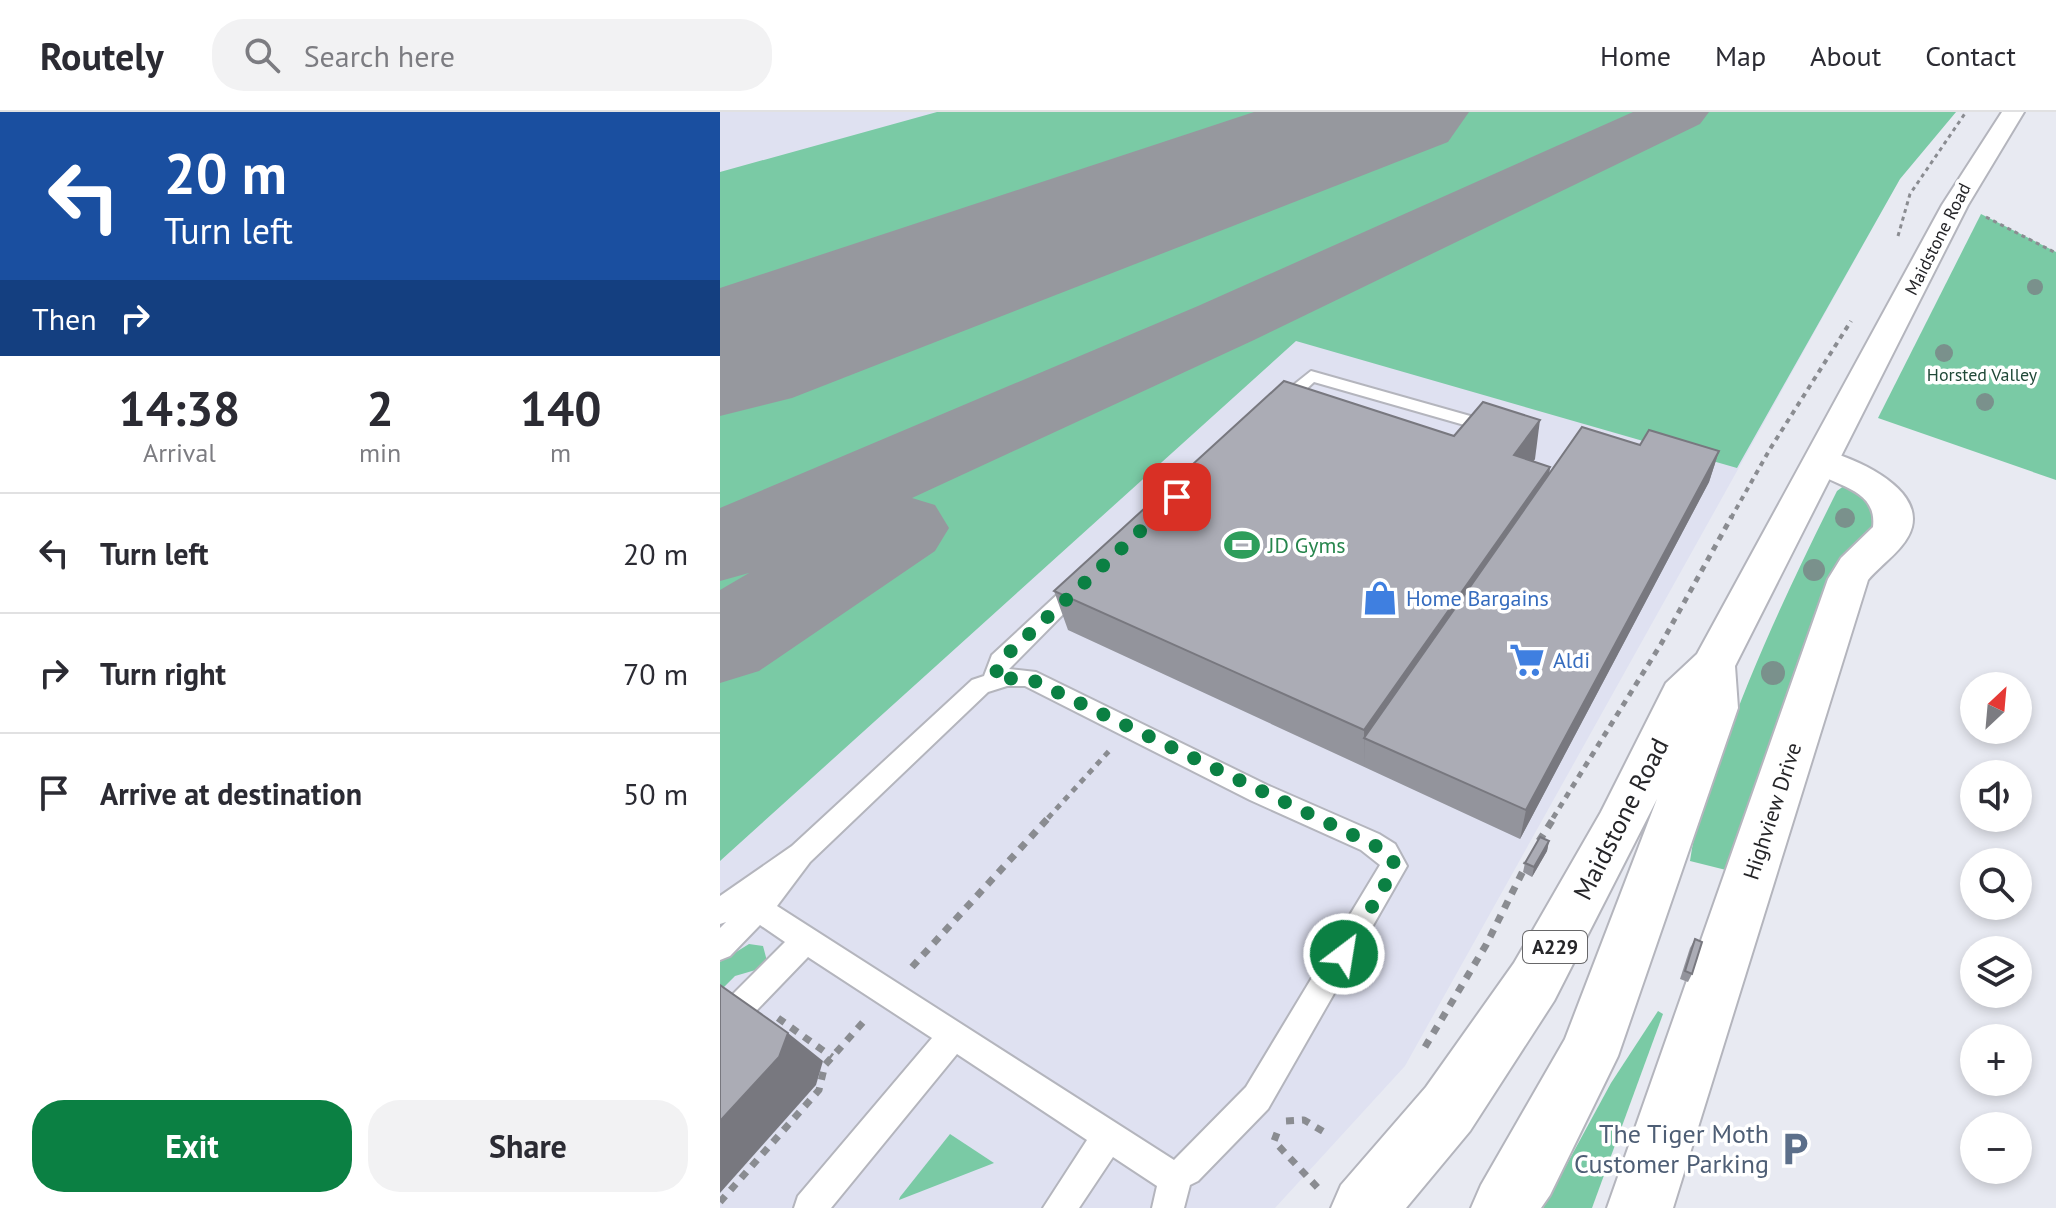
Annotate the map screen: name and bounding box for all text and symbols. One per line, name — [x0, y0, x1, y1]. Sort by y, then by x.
search box — [212, 19, 772, 91]
text: Routely — [40, 31, 164, 80]
icon: search — [240, 33, 284, 77]
text: Search here — [304, 36, 455, 75]
text: Home — [1600, 37, 1671, 74]
text: Map — [1715, 37, 1766, 74]
text: About — [1810, 37, 1881, 74]
text: Contact — [1925, 37, 2016, 74]
text: 20 m — [164, 137, 287, 209]
icon: left — [32, 144, 136, 248]
street label: Maidstone Road — [1899, 179, 1976, 299]
text: Turn left — [164, 207, 293, 254]
icon: right — [113, 296, 157, 340]
text: Then — [32, 299, 97, 338]
park label: Horsted Valley — [1927, 363, 2038, 386]
text: 14:38 — [119, 377, 240, 439]
text: 2 — [366, 377, 394, 439]
text: 140 — [520, 377, 601, 439]
text: Arrival — [143, 436, 216, 469]
text: min — [359, 436, 401, 469]
text: m — [550, 436, 571, 469]
pin — [1143, 463, 1211, 531]
icon: arrive — [1155, 475, 1199, 519]
sports icon: JD Gyms — [1223, 526, 1261, 564]
icon: left — [32, 531, 76, 575]
place label: JD Gyms — [1267, 531, 1346, 559]
text: Turn left — [100, 534, 208, 573]
text: 20 m — [623, 534, 688, 573]
shop icon: Home Bargains — [1361, 579, 1399, 617]
place label: Home Bargains — [1406, 584, 1549, 612]
supermarket icon: Aldi — [1508, 641, 1546, 679]
place label: Aldi — [1553, 646, 1590, 674]
icon: right — [32, 651, 76, 695]
text: Turn right — [100, 654, 226, 693]
text: 70 m — [623, 654, 688, 693]
north arrow — [1960, 672, 2032, 744]
map controls — [1960, 672, 2032, 1184]
street label: Maidstone Road — [1566, 732, 1675, 905]
street label: Highview Drive — [1737, 739, 1807, 883]
button: sound — [1960, 760, 2032, 832]
icon: arrive — [32, 771, 76, 815]
text: Arrive at destination — [100, 774, 362, 813]
text: 50 m — [623, 774, 688, 813]
button: search — [1960, 848, 2032, 920]
position arrow — [1302, 912, 1386, 996]
road number: A229 — [1523, 931, 1587, 963]
button: layers — [1960, 936, 2032, 1008]
button: + — [1960, 1024, 2032, 1096]
button: Exit — [32, 1100, 352, 1192]
button: Share — [368, 1100, 688, 1192]
button: − — [1960, 1112, 2032, 1184]
place label: The Tiger Moth Customer Parking — [1574, 1117, 1769, 1180]
parking icon: The Tiger Moth Customer Parking — [1776, 1130, 1814, 1168]

